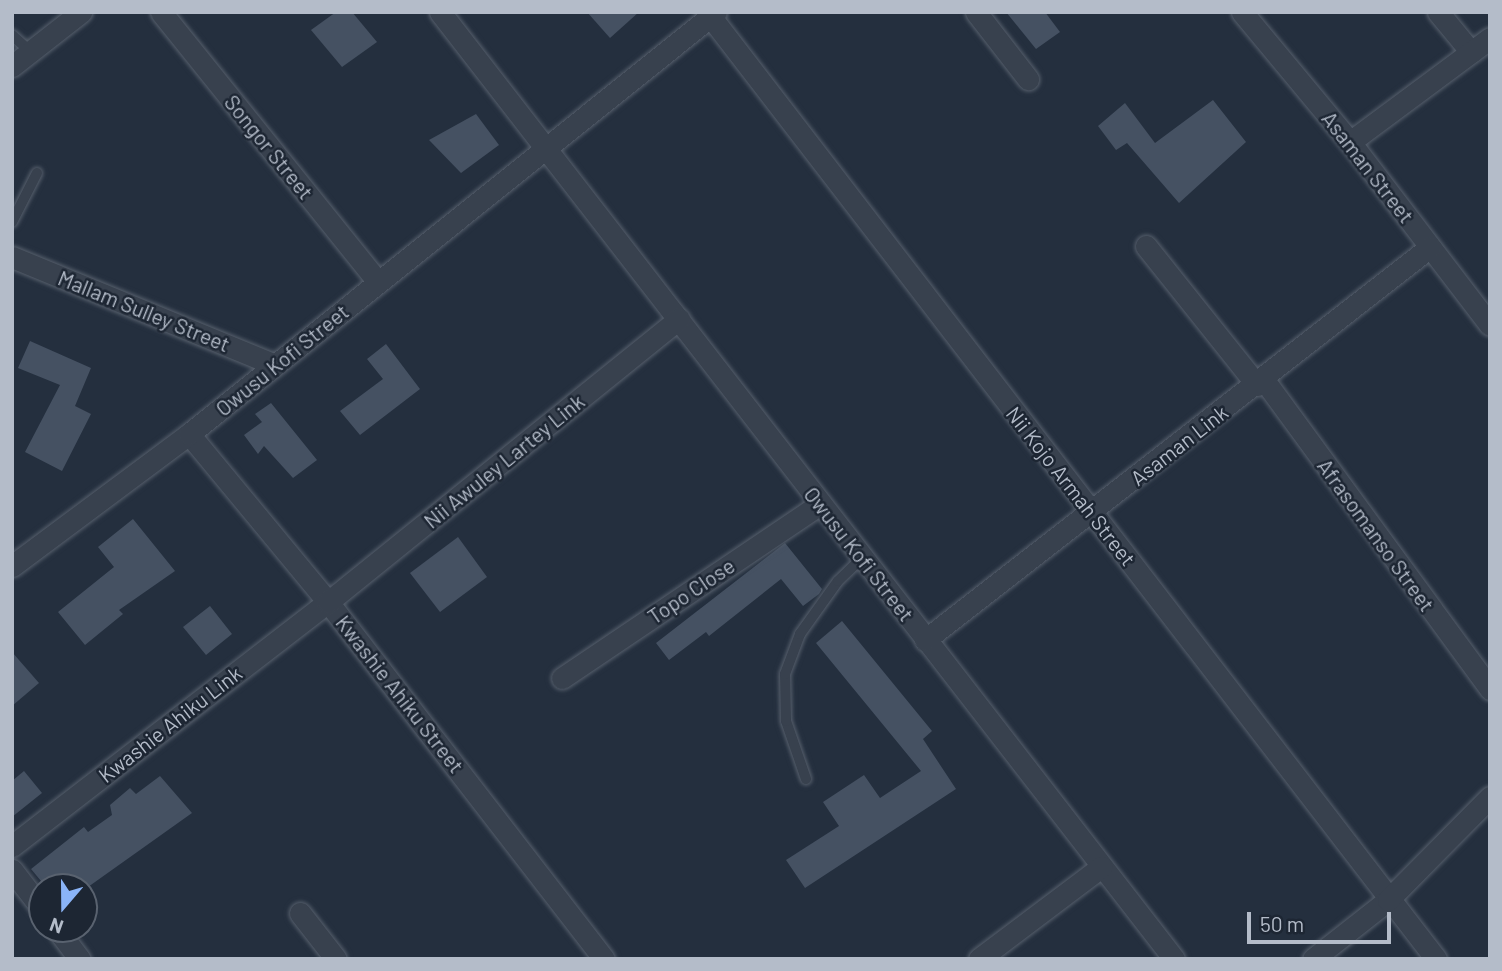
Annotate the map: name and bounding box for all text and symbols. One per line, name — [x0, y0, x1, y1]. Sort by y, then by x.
street label: Songor Street — [219, 90, 319, 204]
street label: Asaman Street — [1317, 106, 1419, 228]
street label: Mallam Sulley Street — [54, 265, 234, 357]
street label: Owusu Kofi Street — [211, 299, 353, 421]
street label: Nii Awuley Lartey Link — [419, 389, 589, 533]
street label: Asaman Link — [1125, 399, 1233, 491]
street label: Nii Kojo Armah Street — [1001, 401, 1141, 571]
street label: Afrasomanso Street — [1312, 454, 1440, 616]
street label: Owusu Kofi Street — [799, 482, 919, 626]
street label: Topo Close — [643, 553, 739, 629]
street label: Kwashie Ahiku Street — [331, 610, 469, 778]
street label: Kwashie Ahiku Link — [93, 660, 247, 788]
north arrow — [28, 873, 98, 943]
scale bar — [1250, 898, 1394, 942]
text: 50 m — [1260, 911, 1304, 936]
text: N — [46, 913, 66, 939]

